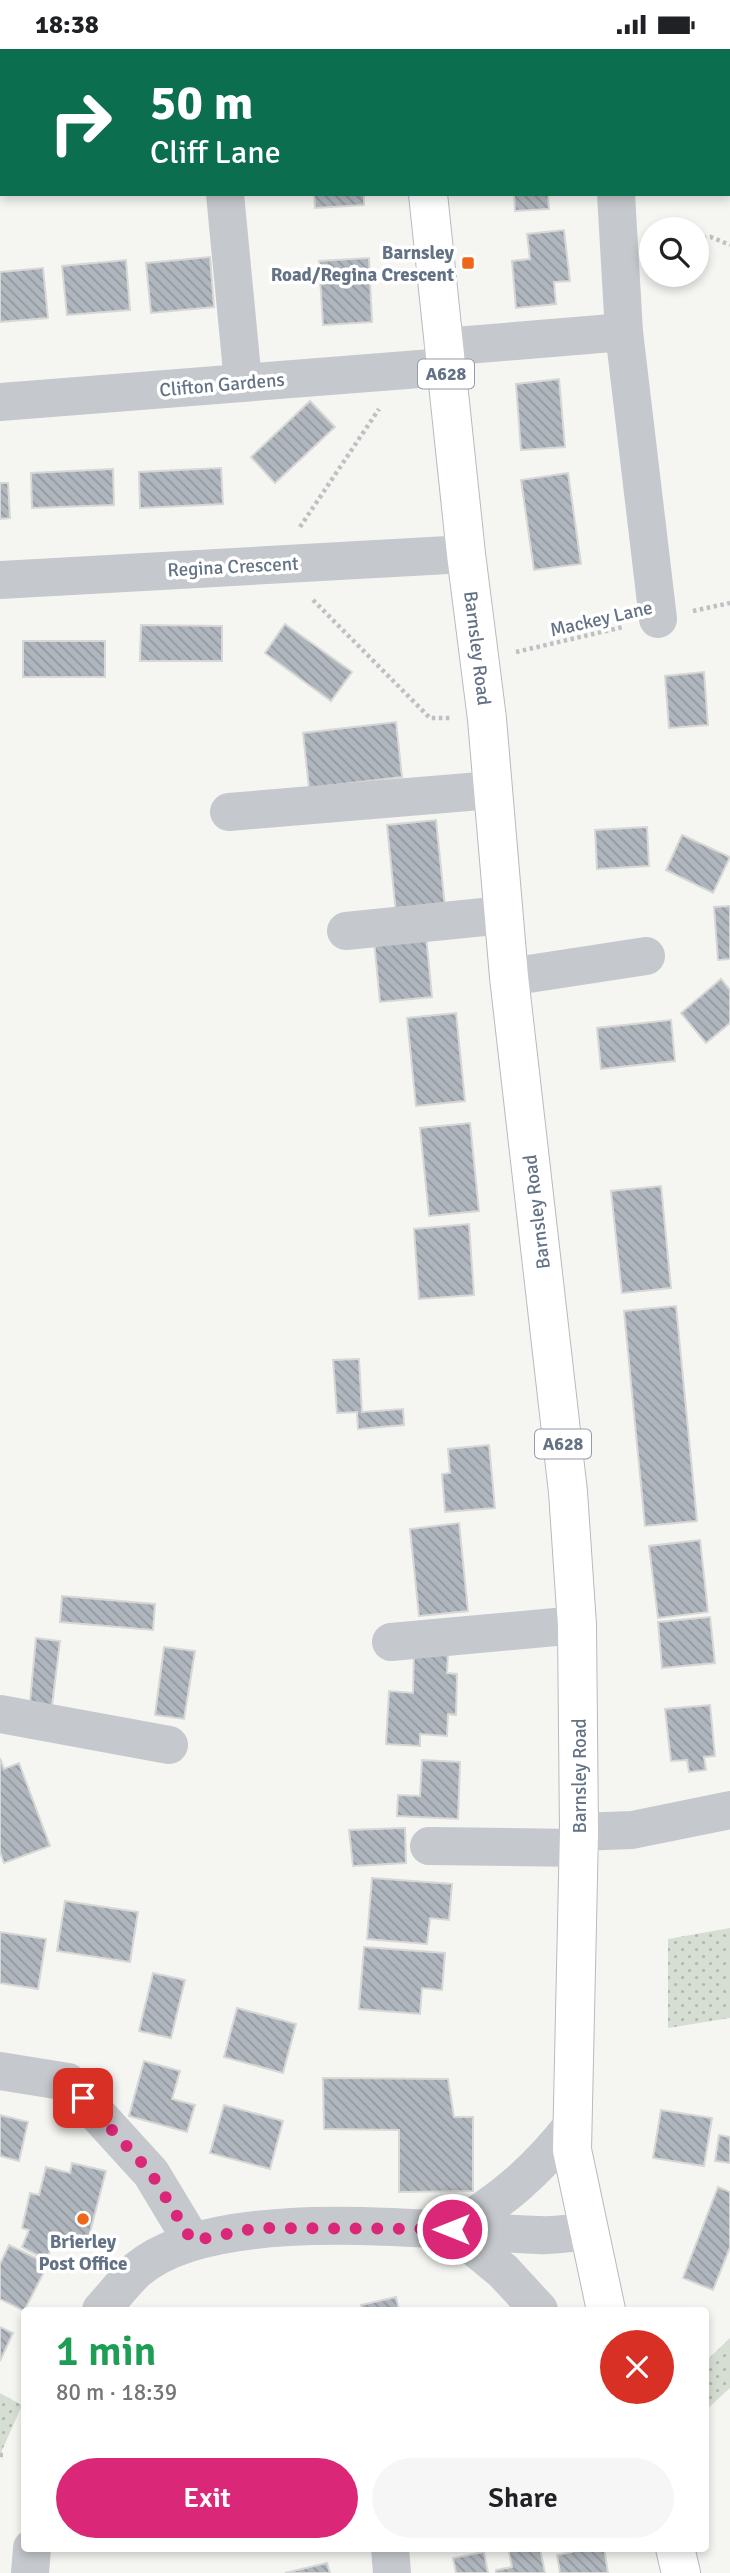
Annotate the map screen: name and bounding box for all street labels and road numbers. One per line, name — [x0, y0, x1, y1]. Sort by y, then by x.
road number: A628 — [418, 359, 474, 389]
street label: Clifton Gardens — [158, 368, 286, 402]
street label: Regina Crescent — [167, 552, 300, 582]
street label: Barnsley Road — [458, 589, 496, 707]
street label: Mackey Lane — [548, 596, 655, 642]
street label: Barnsley Road — [518, 1153, 556, 1271]
road number: A628 — [535, 1429, 591, 1459]
street label: Barnsley Road — [568, 1718, 592, 1834]

